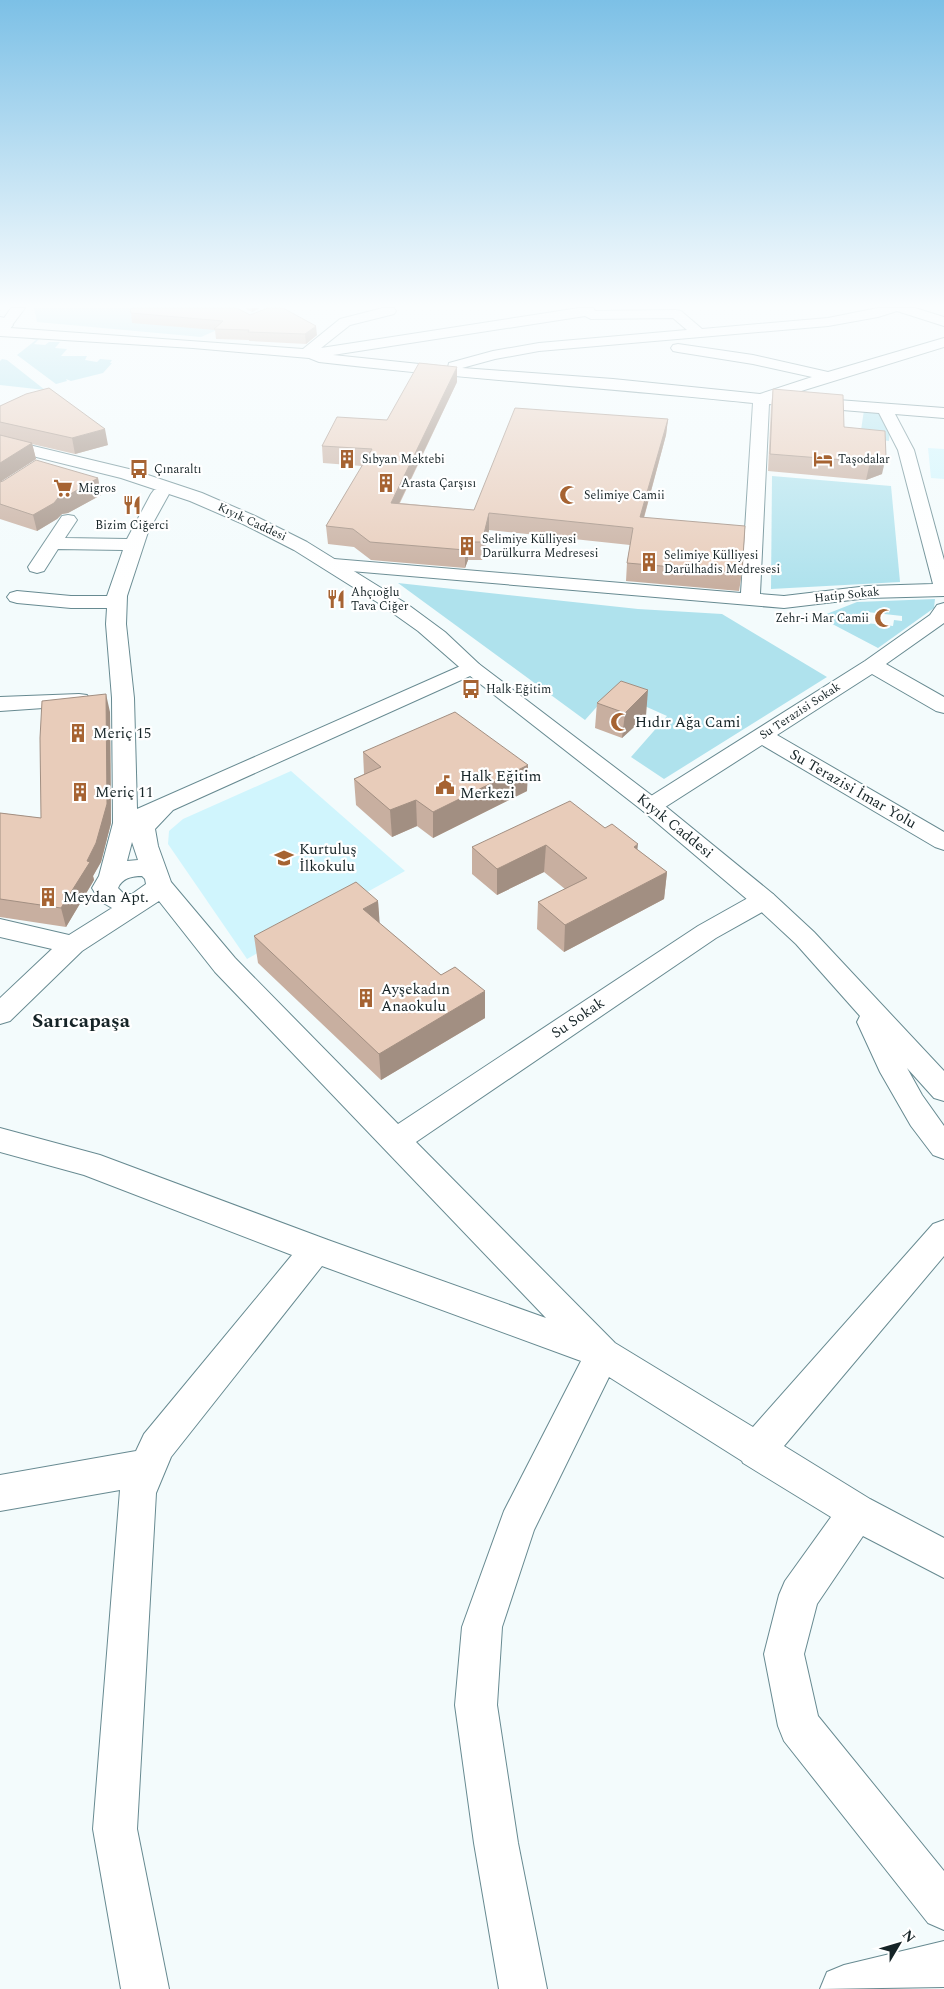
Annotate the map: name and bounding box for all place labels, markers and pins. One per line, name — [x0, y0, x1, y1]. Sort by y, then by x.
building icon: Sıbyan Mektebi — [336, 448, 358, 470]
hotel icon: Taşodalar — [812, 448, 834, 470]
place label: Sıbyan Mektebi — [362, 450, 445, 469]
place label: Taşodalar — [838, 450, 890, 469]
bus stop icon: Çınaraltı — [128, 458, 150, 480]
place label: Çınaraltı — [154, 460, 202, 479]
building icon: Arasta Çarşısı — [375, 472, 397, 494]
place label: Arasta Çarşısı — [401, 474, 476, 493]
supermarket icon: Migros — [52, 477, 74, 499]
place label: Migros — [78, 479, 116, 498]
mosque icon: Selimiye Camii — [558, 484, 580, 506]
place label: Selimiye Camii — [584, 486, 665, 505]
restaurant icon: Bizim Ciğerci — [121, 494, 143, 516]
place label: Bizim Ciğerci — [95, 516, 169, 535]
place label: Selimiye Külliyesi Darülkurra Medresesi — [482, 530, 599, 563]
building icon: Selimiye Külliyesi Darülkurra Medresesi — [456, 535, 478, 557]
place label: Selimiye Külliyesi Darülhadis Medresesi — [664, 546, 780, 579]
building icon: Selimiye Külliyesi Darülhadis Medresesi — [638, 551, 660, 573]
place label: Ahçıoğlu Tava Ciğer — [351, 583, 409, 616]
restaurant icon: Ahçıoğlu Tava Ciğer — [325, 588, 347, 610]
mosque icon: Zehr-i Mar Camii — [873, 607, 895, 629]
place label: Zehr-i Mar Camii — [775, 609, 869, 628]
bus stop icon: Halk Eğitim — [460, 678, 482, 700]
place label: Halk Eğitim — [486, 680, 551, 699]
mosque icon: Hıdır Ağa Cami — [609, 711, 631, 733]
place label: Hıdır Ağa Cami — [635, 711, 740, 734]
building icon: Meriç 15 — [67, 722, 89, 744]
place label: Meriç 15 — [93, 722, 151, 745]
place label: Halk Eğitim Merkezi — [460, 765, 542, 805]
public building icon: Halk Eğitim Merkezi — [434, 774, 456, 796]
building icon: Meriç 11 — [69, 781, 91, 803]
place label: Meriç 11 — [95, 781, 153, 804]
place label: Kurtuluş İlkokulu — [299, 838, 357, 878]
school or university icon: Kurtuluş İlkokulu — [273, 847, 295, 869]
building icon: Meydan Apt. — [37, 886, 59, 908]
place label: Meydan Apt. — [63, 886, 149, 909]
place label: Ayşekadın Anaokulu — [381, 978, 450, 1018]
building icon: Ayşekadın Anaokulu — [355, 987, 377, 1009]

